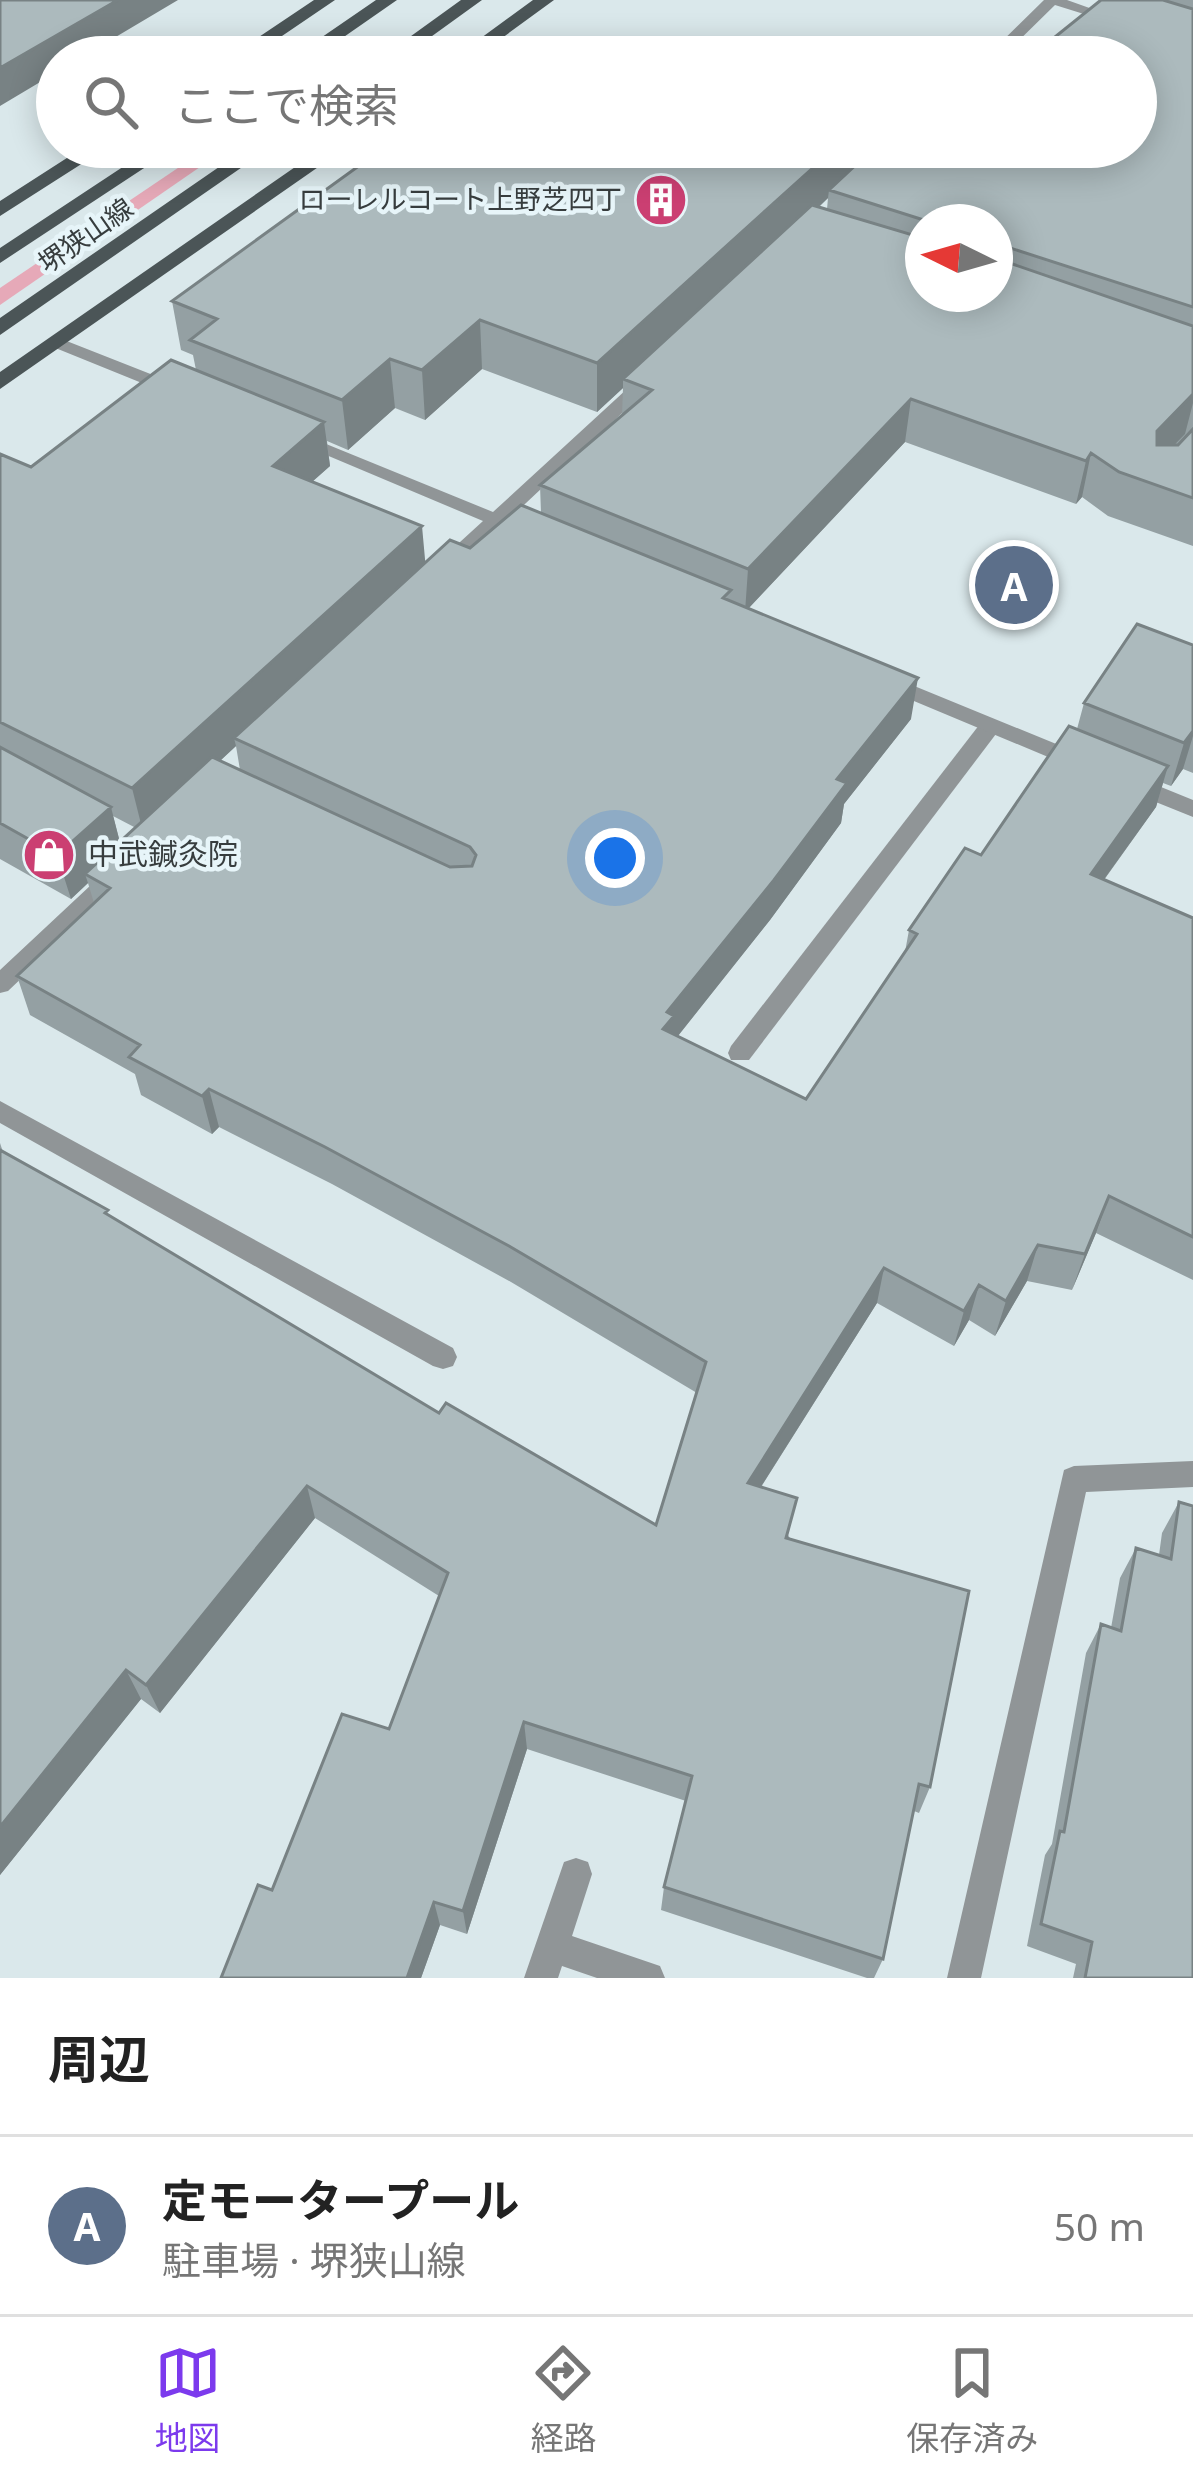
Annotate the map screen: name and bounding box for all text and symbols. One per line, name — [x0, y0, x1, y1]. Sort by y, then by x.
search box — [36, 36, 1157, 168]
icon: search — [78, 69, 144, 135]
text: ここで検索 — [174, 74, 399, 135]
building icon: ローレルコート上野芝四丁 — [633, 172, 689, 228]
place label: ローレルコート上野芝四丁 — [299, 180, 622, 217]
street label: 堺狭山線 — [30, 189, 140, 281]
north arrow — [905, 204, 1013, 312]
pin: A — [975, 540, 1053, 630]
shop icon: 中武鍼灸院 — [21, 827, 77, 883]
your location — [585, 828, 645, 888]
place label: 中武鍼灸院 — [88, 833, 238, 874]
text: 周辺 — [48, 2023, 150, 2093]
text: 定モータープール — [162, 2169, 519, 2230]
text: A — [74, 2199, 101, 2252]
text: 50 m — [1054, 2199, 1145, 2252]
text: 駐車場 · 堺狭山線 — [162, 2233, 466, 2286]
tab: 地図 — [155, 2340, 221, 2460]
tab: 経路 — [530, 2340, 596, 2460]
tab: 保存済み — [906, 2340, 1038, 2460]

